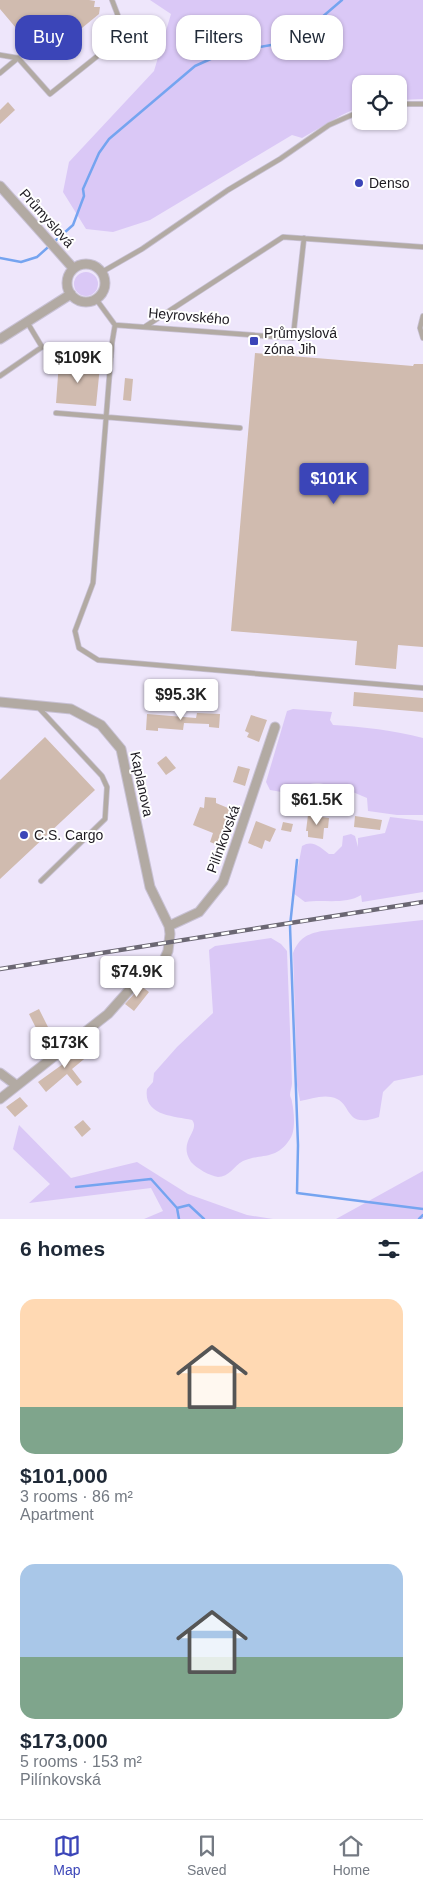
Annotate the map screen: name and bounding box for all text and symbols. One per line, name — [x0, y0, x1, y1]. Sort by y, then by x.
chip: Buy — [15, 15, 82, 60]
chip: Rent — [92, 15, 166, 60]
chip: Filters — [176, 15, 261, 60]
chip: New — [271, 15, 343, 60]
map controls — [352, 75, 407, 130]
button: locate — [352, 75, 407, 130]
place label: Denso — [369, 175, 410, 191]
marker: Denso — [353, 177, 365, 189]
street label: Průmyslová — [17, 185, 78, 251]
street label: Heyrovského — [148, 304, 231, 328]
place label: Průmyslová zóna Jih — [264, 325, 337, 357]
marker: Průmyslová zóna Jih — [248, 335, 260, 347]
pin: $109K — [43, 342, 113, 384]
text: $109K — [54, 349, 102, 366]
pin: $101K — [299, 462, 369, 505]
text: $101K — [310, 470, 358, 487]
pin: $95.3K — [140, 678, 222, 721]
text: $95.3K — [155, 686, 207, 703]
street label: Kaplanova — [127, 750, 157, 818]
pin: $61.5K — [276, 784, 358, 826]
text: $61.5K — [291, 791, 343, 808]
street label: Pilínkovská — [203, 803, 243, 875]
place label: C.S. Cargo — [34, 827, 103, 843]
marker: C.S. Cargo — [18, 829, 30, 841]
pin: $74.9K — [96, 956, 178, 998]
text: $74.9K — [111, 963, 163, 980]
pin: $173K — [30, 1026, 100, 1069]
text: $173K — [41, 1034, 89, 1051]
icon: filters — [375, 1235, 403, 1263]
text: 6 homes — [20, 1237, 105, 1260]
icon: home — [167, 1332, 257, 1422]
text: $101,000 — [20, 1464, 108, 1487]
text: 3 rooms · 86 m² — [20, 1488, 133, 1505]
text: Apartment — [20, 1506, 94, 1523]
icon: home — [167, 1597, 257, 1687]
text: $173,000 — [20, 1729, 108, 1752]
text: 5 rooms · 153 m² — [20, 1753, 142, 1770]
text: Pilínkovská — [20, 1771, 101, 1788]
tab: Map — [53, 1832, 81, 1878]
tab: Saved — [187, 1832, 227, 1878]
tab: Home — [333, 1832, 370, 1878]

